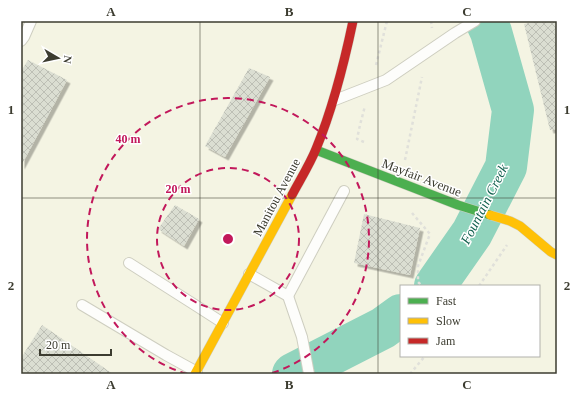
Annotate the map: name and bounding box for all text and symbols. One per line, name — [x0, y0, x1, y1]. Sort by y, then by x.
text: A — [106, 4, 116, 19]
text: B — [285, 4, 294, 19]
text: C — [462, 4, 472, 19]
north arrow — [38, 38, 78, 78]
text: N — [61, 55, 74, 64]
text: 1 — [8, 102, 14, 117]
text: 1 — [564, 102, 570, 117]
text: 40 m — [116, 132, 141, 146]
street label: Mayfair Avenue — [380, 155, 464, 200]
street label: Manitou Avenue — [250, 156, 303, 239]
water label: Fountain Creek — [457, 161, 511, 248]
text: 20 m — [166, 182, 191, 196]
centre of rings — [221, 232, 235, 246]
text: 2 — [8, 278, 14, 293]
text: 2 — [564, 278, 570, 293]
legend — [400, 285, 540, 357]
text: Fast — [436, 294, 457, 308]
text: Slow — [436, 314, 461, 328]
scale bar — [40, 331, 111, 357]
text: Jam — [436, 334, 456, 348]
text: 20 m — [46, 338, 71, 352]
text: A — [106, 377, 116, 392]
text: B — [285, 377, 294, 392]
text: C — [462, 377, 472, 392]

